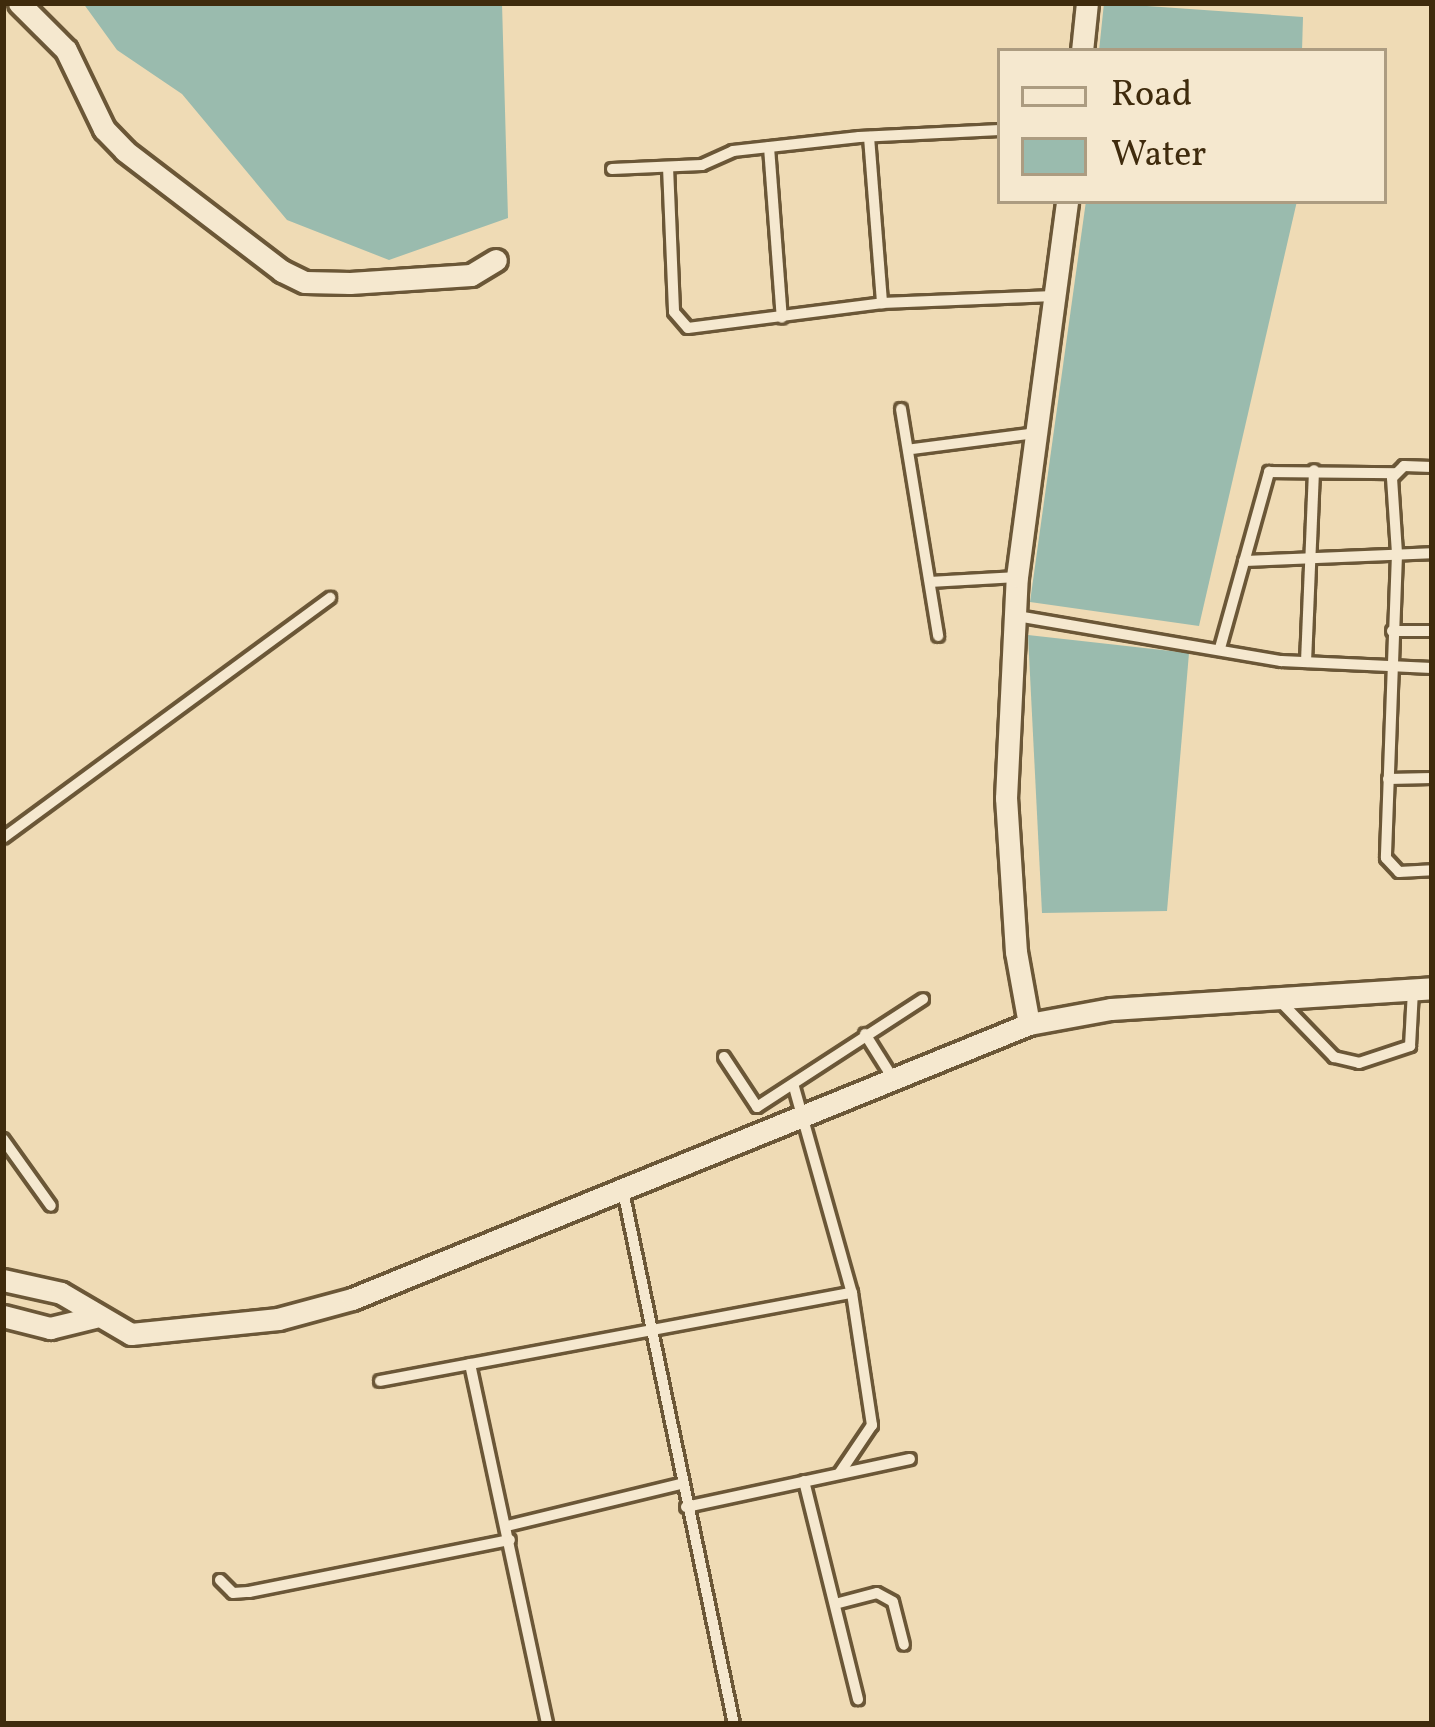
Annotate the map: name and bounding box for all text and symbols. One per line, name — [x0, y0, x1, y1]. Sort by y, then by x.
legend — [997, 48, 1387, 204]
text: Road — [1111, 71, 1192, 121]
text: Water — [1111, 131, 1206, 181]

